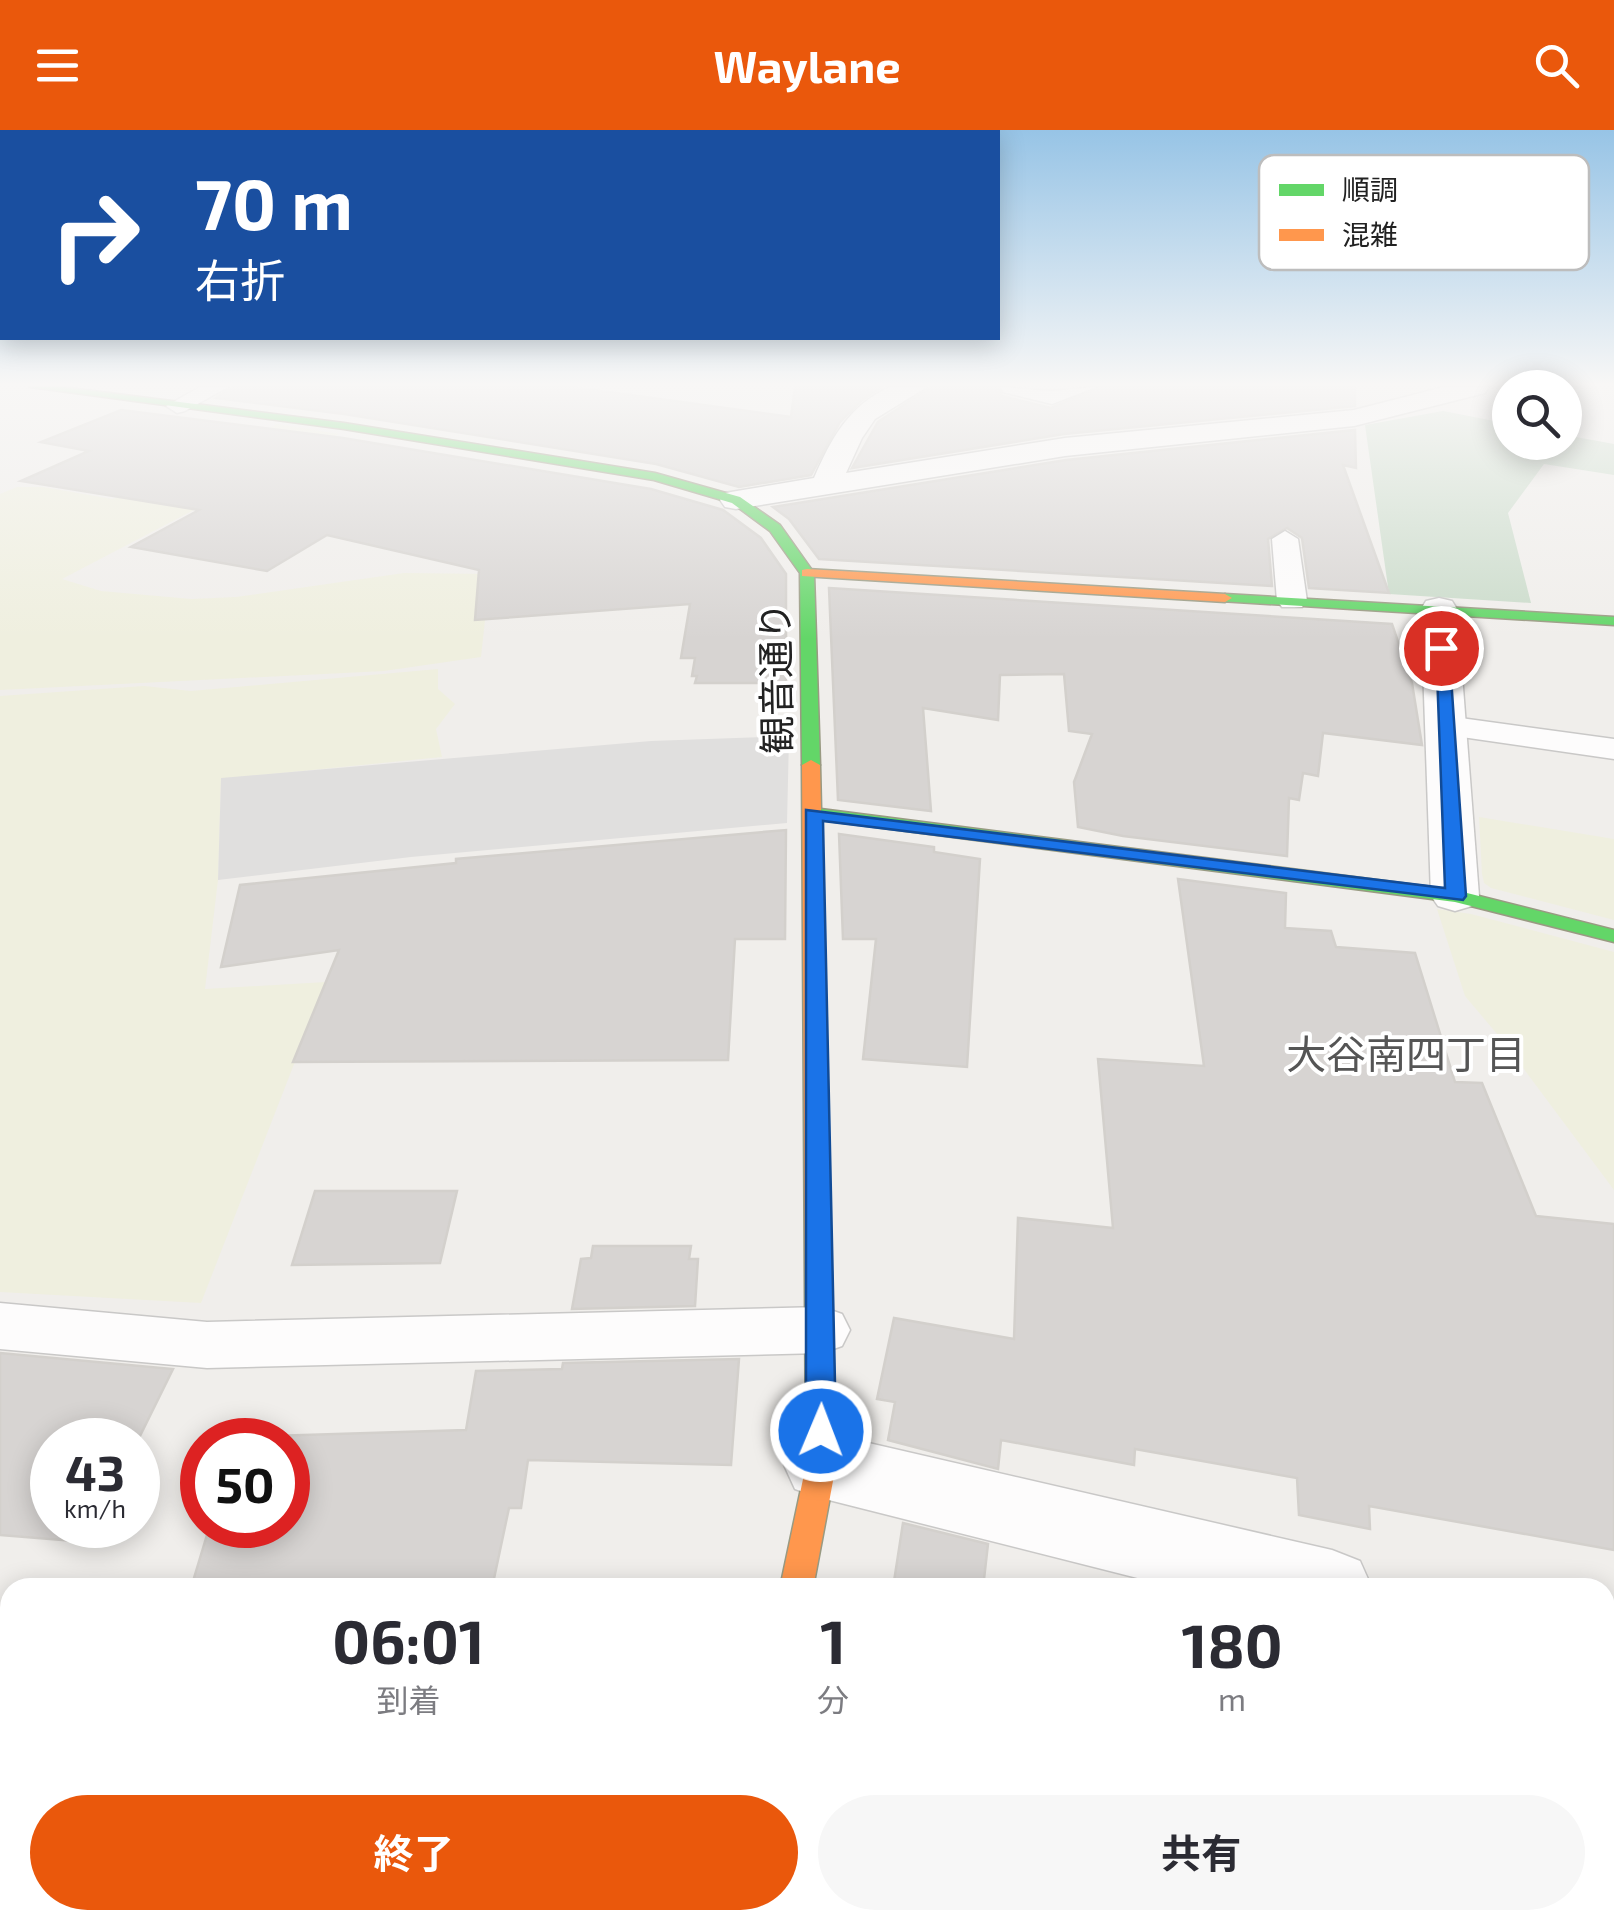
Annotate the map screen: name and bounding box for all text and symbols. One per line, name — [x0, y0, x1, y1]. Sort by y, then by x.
icon: menu — [30, 38, 85, 93]
text: Waylane — [713, 38, 901, 92]
icon: search — [1529, 38, 1584, 93]
legend — [1259, 155, 1589, 270]
text: 70 m — [195, 160, 353, 244]
icon: right — [30, 170, 160, 300]
text: 順調 — [1342, 172, 1398, 206]
text: 混雑 — [1342, 217, 1398, 251]
text: 右折 — [195, 252, 285, 306]
map controls — [1492, 370, 1582, 460]
button: search — [1492, 370, 1582, 460]
street label: 観音通り — [751, 602, 799, 754]
pin — [1399, 606, 1484, 691]
icon: arrive — [1414, 621, 1469, 676]
district label: 大谷南四丁目 — [1286, 1029, 1526, 1077]
position arrow — [769, 1379, 873, 1483]
speed limit sign: 50 — [180, 1418, 310, 1548]
text: 43 — [65, 1441, 125, 1501]
text: km/h — [64, 1493, 126, 1523]
text: 06:01 — [332, 1604, 485, 1676]
text: 1 — [820, 1604, 846, 1676]
text: 180 — [1181, 1608, 1283, 1680]
text: m — [1218, 1679, 1246, 1717]
text: 到着 — [377, 1680, 441, 1718]
text: 分 — [817, 1680, 849, 1718]
button: 終了 — [30, 1795, 798, 1910]
button: 共有 — [818, 1795, 1585, 1910]

